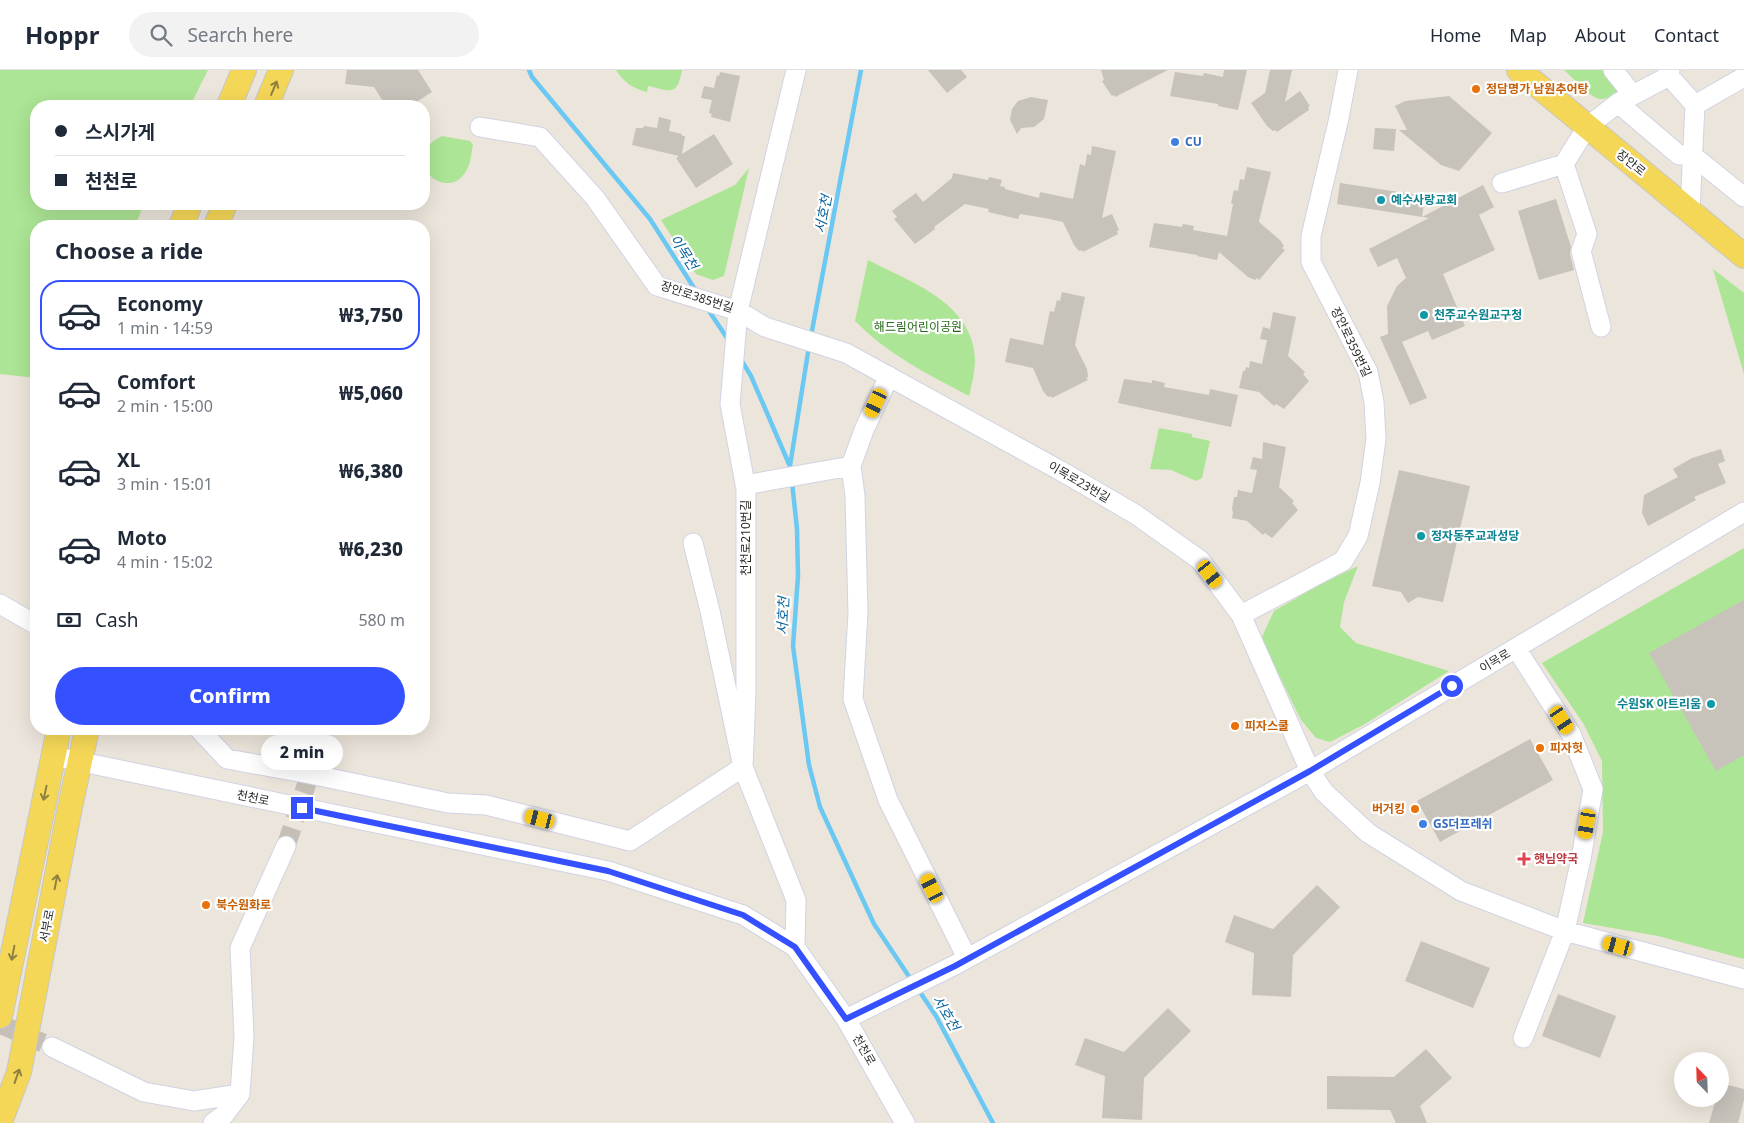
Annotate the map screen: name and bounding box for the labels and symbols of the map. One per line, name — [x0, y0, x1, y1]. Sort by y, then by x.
place label: 정담명가 남원추어탕 — [1486, 80, 1588, 97]
one-way arrow — [269, 81, 279, 96]
marker: 정담명가 남원추어탕 — [1470, 83, 1482, 95]
place label: CU — [1185, 133, 1202, 150]
marker: CU — [1169, 136, 1181, 148]
street label: 장안로 — [1613, 146, 1650, 180]
place label: 예수사랑교회 — [1391, 191, 1457, 208]
water label: 서호천 — [809, 192, 836, 235]
marker: 예수사랑교회 — [1375, 194, 1387, 206]
water label: 이목천 — [666, 230, 704, 274]
street label: 장안로385번길 — [658, 277, 736, 316]
street label: 장안로359번길 — [1327, 304, 1376, 380]
place label: 천주교수원교구청 — [1434, 306, 1522, 323]
marker: 천주교수원교구청 — [1418, 309, 1430, 321]
park label: 해드림어린이공원 — [874, 318, 962, 335]
car — [862, 386, 889, 420]
street label: 이목로23번길 — [1045, 457, 1113, 506]
street label: 천천로210번길 — [737, 500, 754, 576]
place label: 정자동주교과성당 — [1431, 527, 1519, 544]
marker: 정자동주교과성당 — [1415, 530, 1427, 542]
car — [1194, 558, 1225, 590]
water label: 서호천 — [772, 595, 793, 636]
street label: 이목로 — [1476, 645, 1513, 676]
route start — [1441, 675, 1463, 697]
place label: 수원SK 아트리움 — [1617, 695, 1701, 712]
marker: 수원SK 아트리움 — [1705, 698, 1717, 710]
car — [1547, 703, 1576, 737]
place label: 피자스쿨 — [1245, 717, 1289, 734]
marker: 피자스쿨 — [1229, 720, 1241, 732]
callout: 2 min — [261, 736, 343, 770]
place label: 피자헛 — [1550, 739, 1583, 756]
marker: 피자헛 — [1534, 742, 1546, 754]
one-way arrow — [40, 785, 49, 801]
street label: 천천로 — [235, 786, 271, 809]
route end — [291, 797, 313, 819]
place label: 버거킹 — [1372, 800, 1405, 817]
marker: 버거킹 — [1409, 803, 1421, 815]
car — [523, 808, 556, 830]
car — [1577, 808, 1596, 840]
place label: GS더프레쉬 — [1433, 815, 1492, 832]
marker: GS더프레쉬 — [1417, 818, 1429, 830]
place label: 햇님약국 — [1534, 850, 1578, 867]
marker: 햇님약국 — [1518, 853, 1530, 865]
car — [918, 871, 945, 905]
one-way arrow — [51, 875, 61, 891]
place label: 북수원화로 — [216, 896, 271, 913]
marker: 북수원화로 — [200, 899, 212, 911]
street label: 서부로 — [35, 908, 58, 944]
car — [1601, 935, 1634, 957]
one-way arrow — [7, 944, 17, 960]
water label: 서호천 — [928, 991, 965, 1035]
street label: 천천로 — [849, 1031, 880, 1068]
north arrow — [1674, 1052, 1729, 1108]
one-way arrow — [13, 1069, 22, 1084]

